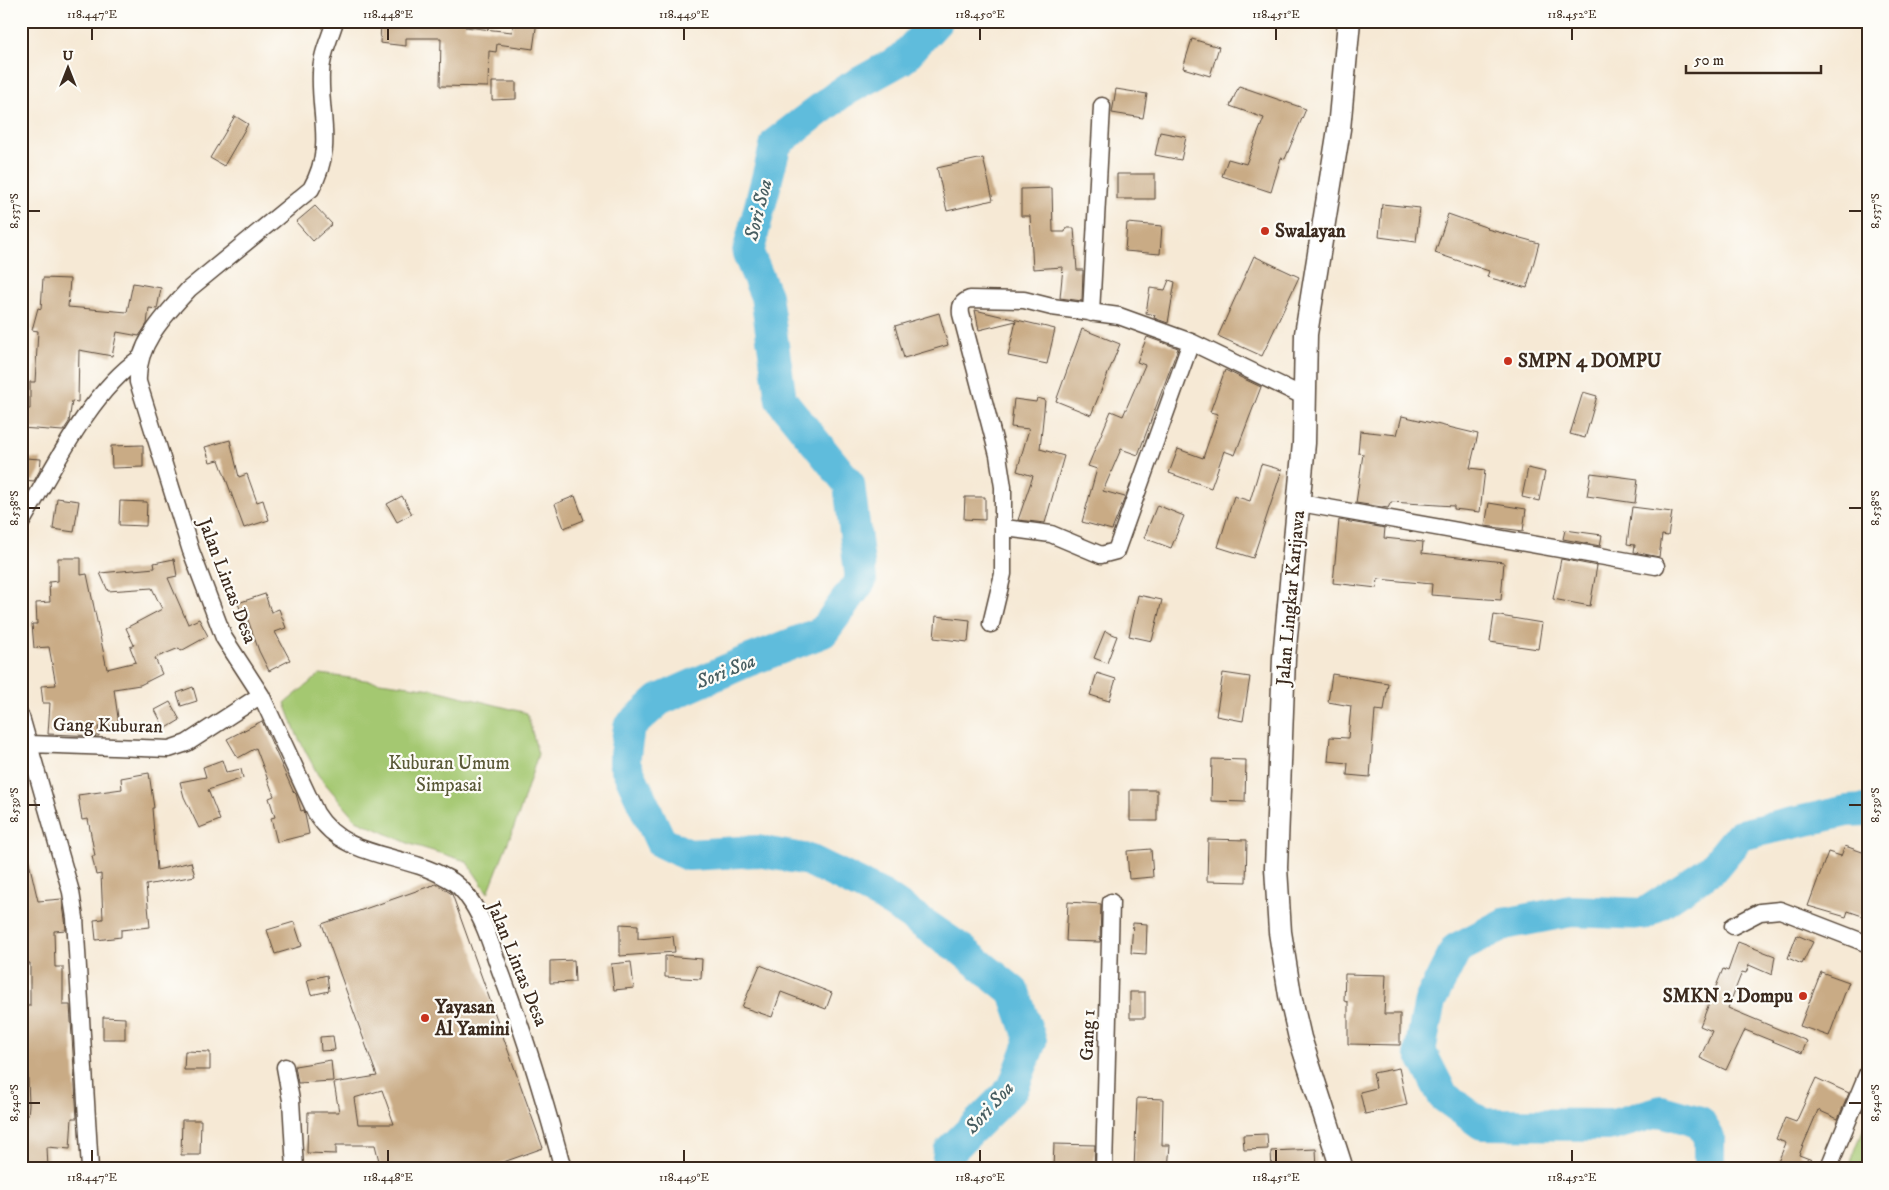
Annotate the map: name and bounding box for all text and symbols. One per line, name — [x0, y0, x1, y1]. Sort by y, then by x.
text: 118.447°E — [67, 7, 117, 22]
text: 118.448°E — [363, 7, 413, 22]
text: 118.449°E — [659, 7, 709, 22]
text: 118.450°E — [955, 7, 1005, 22]
text: 118.451°E — [1252, 7, 1300, 22]
text: 118.452°E — [1548, 7, 1597, 22]
north arrow — [42, 42, 92, 92]
scale bar — [1686, 42, 1822, 74]
text: U — [63, 47, 74, 65]
text: 50 m — [1694, 51, 1724, 70]
water label: Sori Soa — [739, 177, 779, 244]
text: 8.537°S — [7, 193, 22, 229]
text: 8.537°S — [1868, 193, 1883, 229]
place label: Swalayan — [1275, 220, 1347, 243]
marker: Swalayan — [1259, 225, 1271, 237]
place label: SMPN 4 DOMPU — [1518, 350, 1662, 373]
marker: SMPN 4 DOMPU — [1502, 355, 1514, 367]
text: 8.538°S — [7, 490, 22, 526]
text: 8.538°S — [1868, 490, 1883, 526]
street label: Jalan Lingkar Karijawa — [1272, 510, 1310, 688]
street label: Jalan Lintas Desa — [192, 513, 261, 647]
water label: Sori Soa — [692, 649, 759, 696]
street label: Gang Kuburan — [53, 714, 163, 738]
park label: Kuburan Umum Simpasai — [388, 752, 510, 797]
text: 8.539°S — [7, 787, 22, 823]
text: 8.539°S — [1868, 787, 1883, 823]
street label: Jalan Lintas Desa — [481, 896, 552, 1030]
place label: SMKN 2 Dompu — [1663, 985, 1793, 1008]
marker: SMKN 2 Dompu — [1797, 990, 1809, 1002]
place label: Yayasan Al Yamini — [434, 996, 510, 1041]
street label: Gang 1 — [1076, 1009, 1100, 1061]
marker: Yayasan Al Yamini — [419, 1012, 431, 1024]
water label: Sori Soa — [959, 1077, 1020, 1140]
text: 8.540°S — [7, 1084, 22, 1122]
text: 8.540°S — [1868, 1084, 1883, 1122]
text: 118.447°E — [67, 1170, 117, 1185]
text: 118.448°E — [363, 1170, 413, 1185]
text: 118.449°E — [659, 1170, 709, 1185]
text: 118.450°E — [955, 1170, 1005, 1185]
text: 118.451°E — [1252, 1170, 1300, 1185]
text: 118.452°E — [1548, 1170, 1597, 1185]

